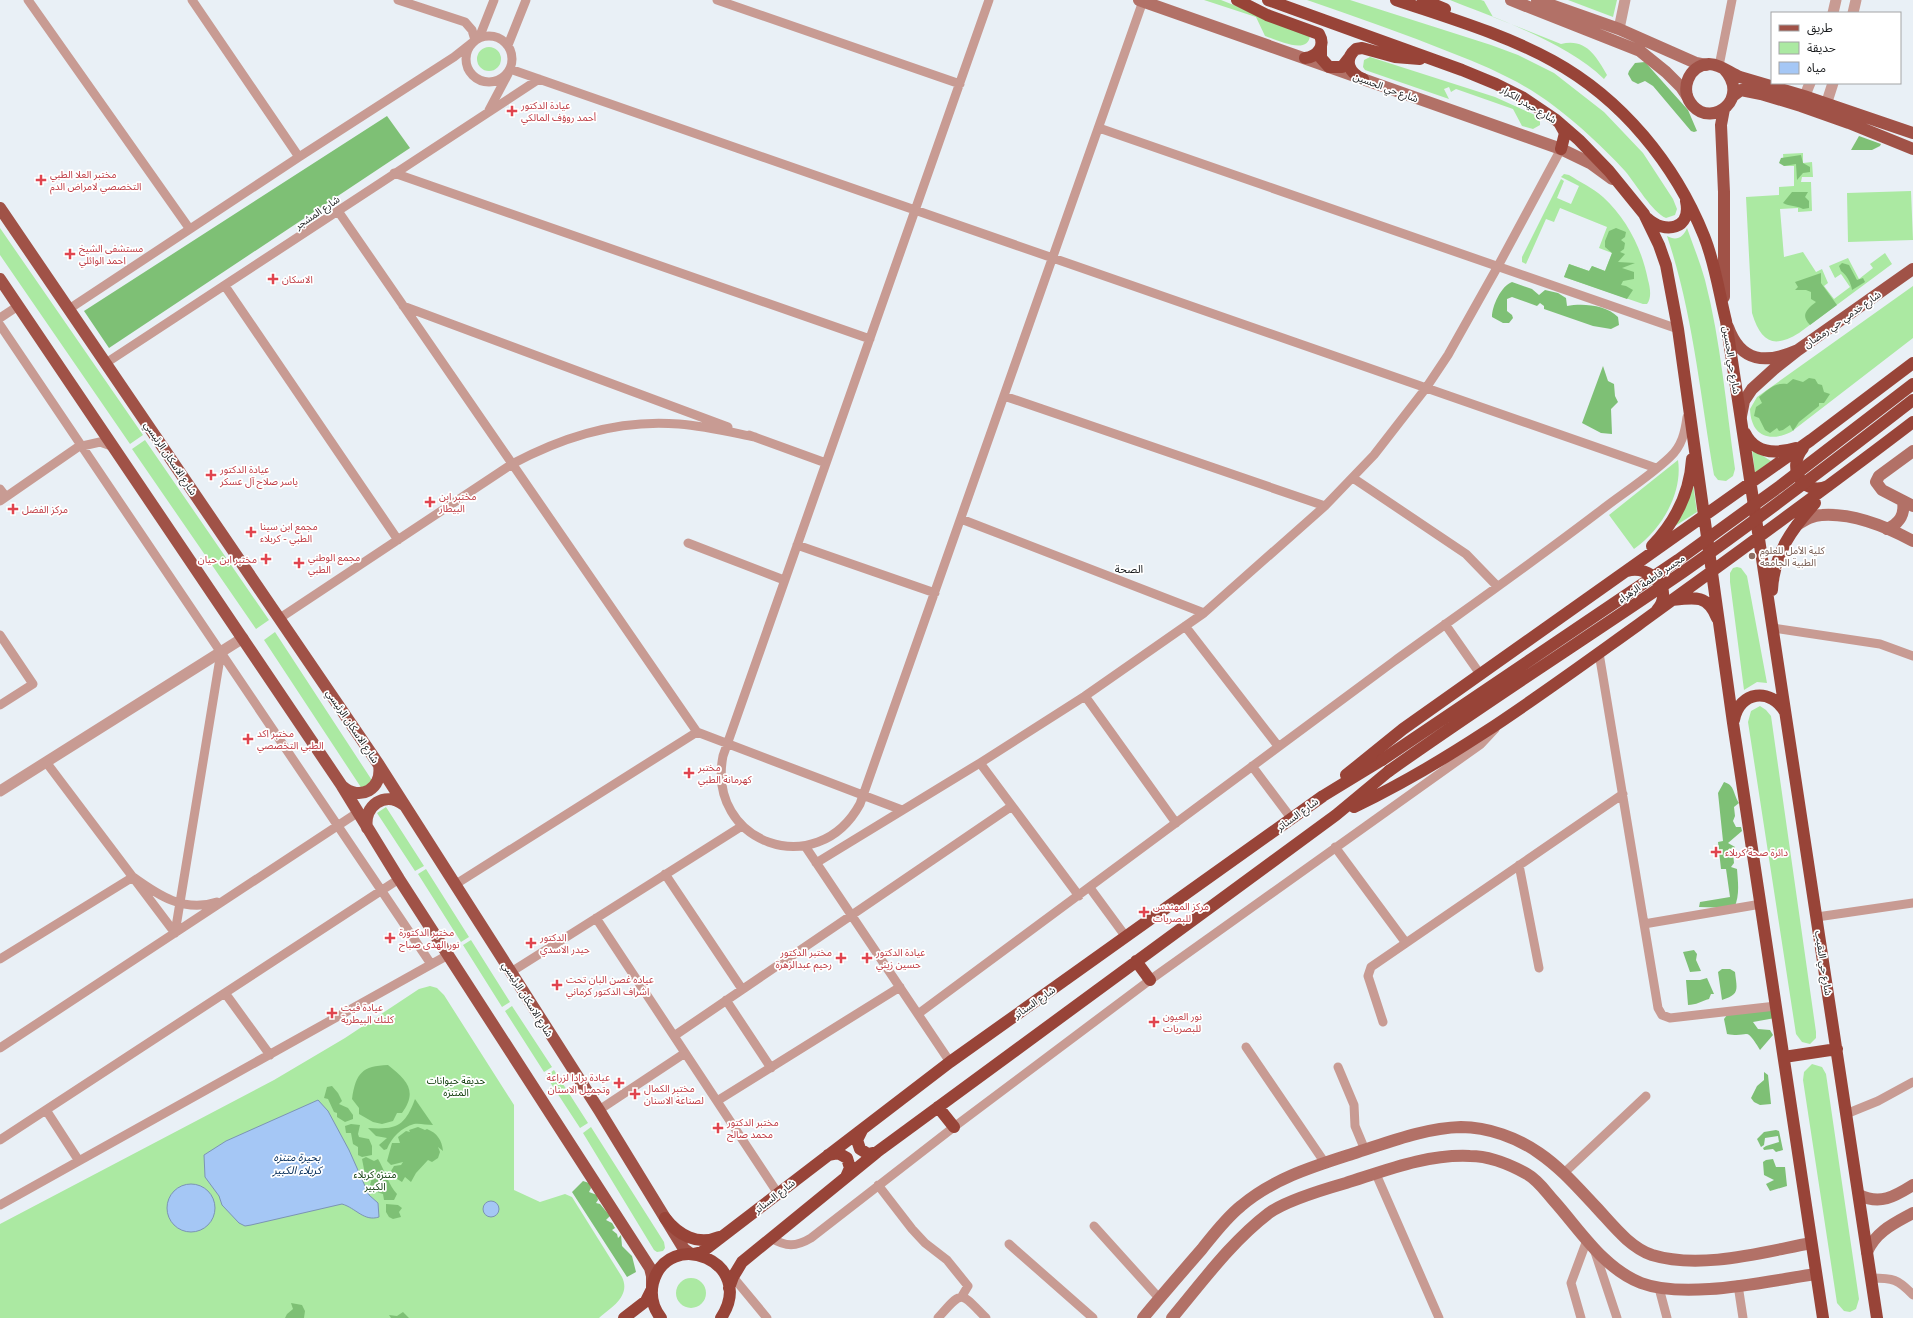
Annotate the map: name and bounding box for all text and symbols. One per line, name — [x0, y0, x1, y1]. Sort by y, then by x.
legend — [1771, 12, 1901, 84]
text: طريق — [1807, 20, 1833, 36]
text: حديقة — [1807, 40, 1836, 55]
text: مياه — [1807, 60, 1826, 75]
street label: شارع حي الحسين — [1351, 70, 1420, 107]
street label: شارع حيدر الكرار — [1497, 82, 1559, 127]
place label: عيادة الدكتور أحمد روؤف المالكي — [520, 99, 597, 125]
marker: عيادة الدكتور أحمد روؤف المالكي — [506, 105, 518, 117]
place label: مختبر العلا الطبي التخصصي لامراض الدم — [50, 168, 142, 195]
marker: مختبر العلا الطبي التخصصي لامراض الدم — [35, 174, 47, 186]
street label: شارع المشجر — [291, 193, 343, 234]
place label: مستشفى الشيخ احمد الوائلي — [79, 242, 143, 268]
marker: مستشفى الشيخ احمد الوائلي — [64, 248, 76, 260]
marker: الاسكان — [267, 273, 279, 285]
place label: الاسكان — [282, 273, 313, 286]
street label: شارع خدمي حي رمضان — [1801, 288, 1884, 352]
street label: شارع حي الحسين — [1718, 325, 1743, 395]
street label: شارع الاسكان الرئيسي — [140, 419, 200, 498]
place label: عيادة الدكتور ياسر صلاح آل عسكر — [219, 463, 298, 489]
marker: عيادة الدكتور ياسر صلاح آل عسكر — [205, 469, 217, 481]
place label: مختبر ابن البيطار — [438, 490, 476, 515]
marker: مختبر ابن البيطار — [424, 496, 436, 508]
marker: مركز الفضل — [7, 503, 19, 515]
place label: مركز الفضل — [22, 503, 68, 516]
place label: مجمع ابن سينا الطبي - كربلاء — [260, 520, 318, 546]
marker: مجمع ابن سينا الطبي - كربلاء — [245, 526, 257, 538]
place label: كلية الأمل للعلوم الطبية الجامعة — [1760, 544, 1825, 569]
place label: مجمع الوطني الطبي — [308, 551, 360, 577]
street label: مجسر فاطمة الزهراء — [1615, 551, 1687, 606]
marker: كلية الأمل للعلوم الطبية الجامعة — [1747, 551, 1757, 561]
place label: مختبر ابن حيان — [198, 553, 257, 566]
marker: مختبر ابن حيان — [260, 553, 272, 565]
marker: مجمع الوطني الطبي — [293, 557, 305, 569]
district label: الصحة — [1115, 562, 1143, 576]
street label: شارع الاسكان الرئيسي — [322, 687, 382, 766]
place label: مختبر اكد الطبي التخصصي — [257, 727, 324, 753]
marker: مختبر اكد الطبي التخصصي — [242, 733, 254, 745]
place label: مختبر كهرمانة الطبي — [697, 761, 753, 787]
marker: مختبر كهرمانة الطبي — [683, 767, 695, 779]
street label: شارع السناتر — [1273, 795, 1321, 835]
marker: دائرة صحة كربلاء — [1710, 846, 1722, 858]
place label: دائرة صحة كربلاء — [1725, 846, 1788, 859]
place label: مركز المهندس للبصريات — [1153, 900, 1209, 925]
marker: مركز المهندس للبصريات — [1138, 906, 1150, 918]
place label: مختبر الدكتورة نور الهدى صباح — [399, 926, 460, 952]
street label: شارع حي النقيب — [1811, 930, 1835, 997]
place label: الدكتور حيدر الاسدي — [539, 931, 590, 957]
marker: مختبر الدكتورة نور الهدى صباح — [384, 932, 396, 944]
marker: الدكتور حيدر الاسدي — [525, 937, 537, 949]
place label: مختبر الدكتور رحيم عبدالزهرة — [775, 946, 832, 972]
place label: عيادة الدكتور حسين زيني — [875, 946, 925, 972]
marker: مختبر الدكتور رحيم عبدالزهرة — [835, 952, 847, 964]
marker: عيادة الدكتور حسين زيني — [861, 952, 873, 964]
street label: شارع الاسكان الرئيسي — [498, 959, 556, 1040]
place label: عياده غصن البان تحت اشراف الدكتور كرماني — [566, 973, 654, 999]
marker: عياده غصن البان تحت اشراف الدكتور كرماني — [551, 979, 563, 991]
street label: شارع السناتر — [1010, 983, 1059, 1023]
place label: عيادة فيت كلنك البيطرية — [341, 1001, 395, 1026]
marker: عيادة فيت كلنك البيطرية — [326, 1007, 338, 1019]
place label: نور العيون للبصريات — [1163, 1010, 1202, 1035]
marker: نور العيون للبصريات — [1148, 1016, 1160, 1028]
place label: عيادة برادا لزراعة وتجميل الاسنان — [547, 1071, 610, 1096]
park label: حديقة حيوانات المتنزه — [427, 1074, 485, 1099]
marker: عيادة برادا لزراعة وتجميل الاسنان — [613, 1077, 625, 1089]
place label: مختبر الكمال لصناعة الاسنان — [644, 1082, 704, 1107]
marker: مختبر الكمال لصناعة الاسنان — [629, 1088, 641, 1100]
place label: مختبر الدكتور محمد صالح — [726, 1116, 779, 1142]
marker: مختبر الدكتور محمد صالح — [712, 1122, 724, 1134]
water label: بحيرة متنزه كربلاء الكبير — [272, 1150, 324, 1177]
park label: متنزه كربلاء الكبير — [354, 1168, 396, 1193]
street label: شارع السناتر — [750, 1176, 798, 1218]

